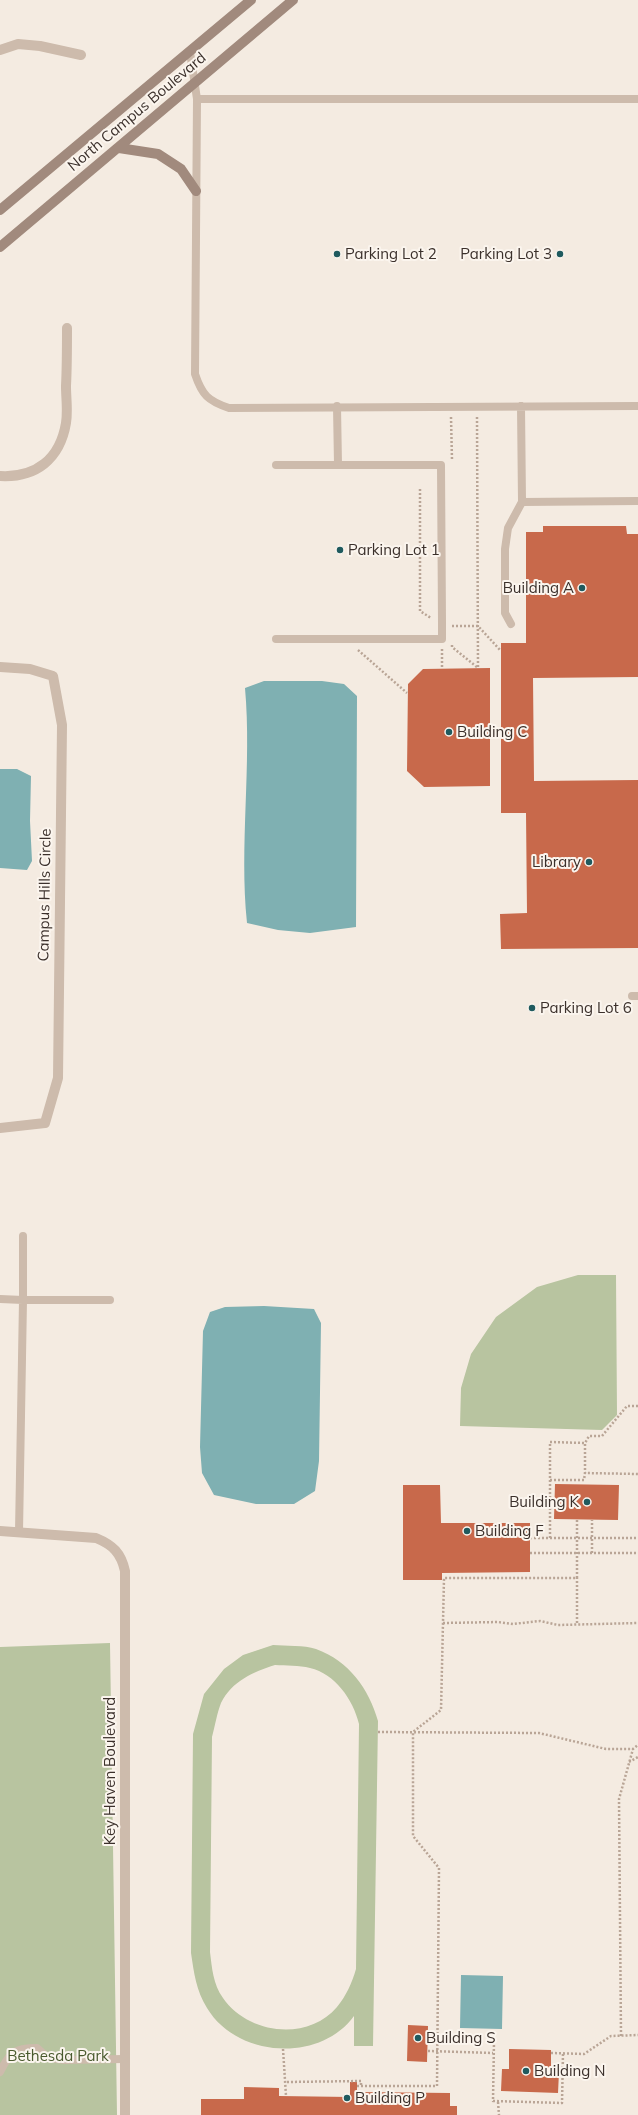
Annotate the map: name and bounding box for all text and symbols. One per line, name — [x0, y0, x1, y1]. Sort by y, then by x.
street label: North Campus Boulevard — [64, 49, 210, 175]
place label: Parking Lot 2 — [345, 245, 437, 263]
place label: Parking Lot 3 — [460, 245, 552, 263]
marker: Parking Lot 2 — [332, 249, 342, 259]
marker: Parking Lot 3 — [555, 249, 565, 259]
place label: Parking Lot 1 — [348, 541, 440, 559]
marker: Parking Lot 1 — [335, 545, 345, 555]
place label: Building A — [503, 579, 574, 597]
marker: Building A — [577, 583, 587, 593]
place label: Building C — [457, 723, 528, 741]
marker: Building C — [444, 727, 454, 737]
street label: Campus Hills Circle — [35, 828, 55, 962]
place label: Library — [532, 853, 581, 871]
marker: Library — [584, 857, 594, 867]
place label: Parking Lot 6 — [540, 999, 632, 1017]
marker: Parking Lot 6 — [527, 1003, 537, 1013]
place label: Building K — [509, 1493, 579, 1511]
marker: Building K — [582, 1497, 592, 1507]
place label: Building F — [475, 1522, 544, 1540]
marker: Building F — [462, 1526, 472, 1536]
street label: Key Haven Boulevard — [101, 1697, 119, 1845]
place label: Building S — [426, 2029, 496, 2047]
marker: Building S — [413, 2033, 423, 2043]
park label: Bethesda Park — [7, 2047, 109, 2065]
place label: Building N — [534, 2062, 606, 2080]
marker: Building N — [521, 2066, 531, 2076]
place label: Building P — [355, 2089, 425, 2107]
marker: Building P — [342, 2093, 352, 2103]

